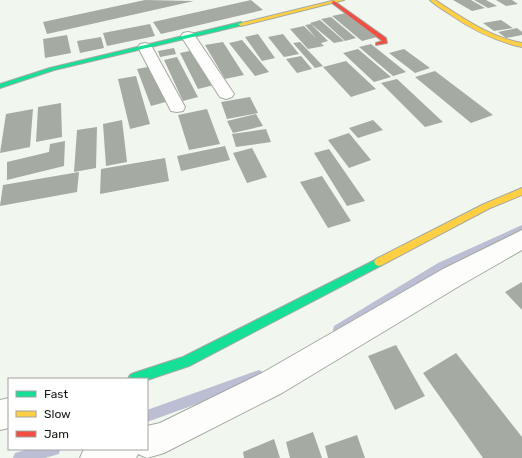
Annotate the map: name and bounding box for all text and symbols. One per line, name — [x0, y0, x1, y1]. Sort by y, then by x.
legend — [8, 378, 148, 450]
text: Fast — [44, 387, 68, 401]
text: Slow — [44, 407, 71, 421]
text: Jam — [44, 427, 69, 441]

